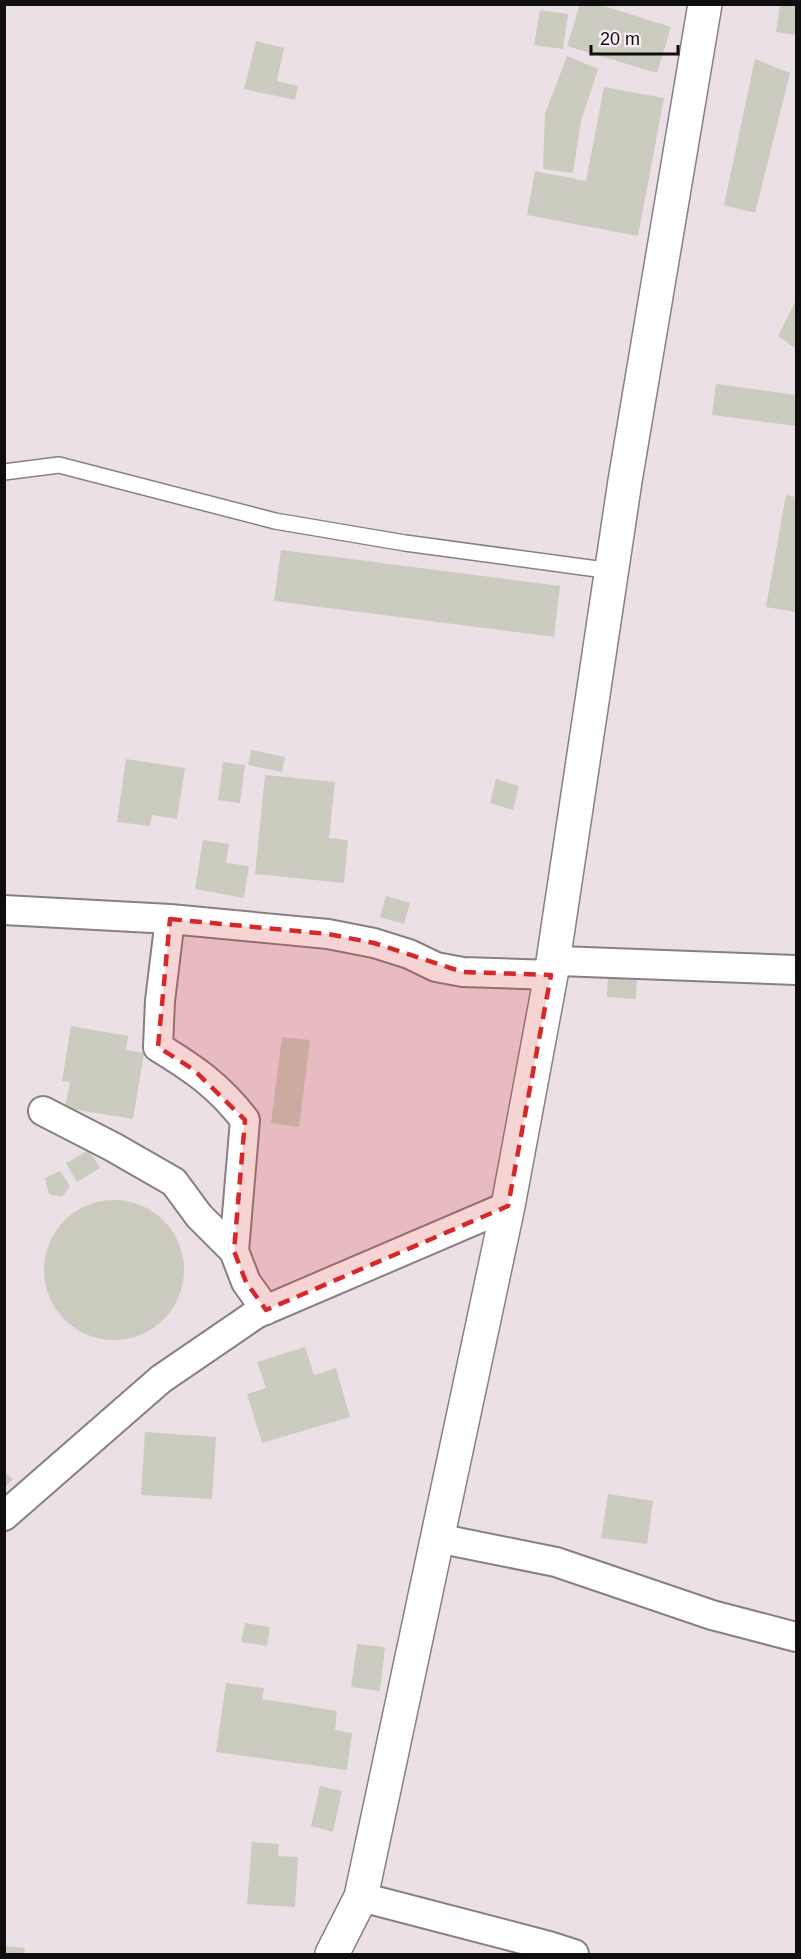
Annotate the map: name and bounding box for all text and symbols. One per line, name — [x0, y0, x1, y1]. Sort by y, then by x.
scale bar — [591, 18, 678, 56]
text: 20 m — [600, 29, 640, 49]

